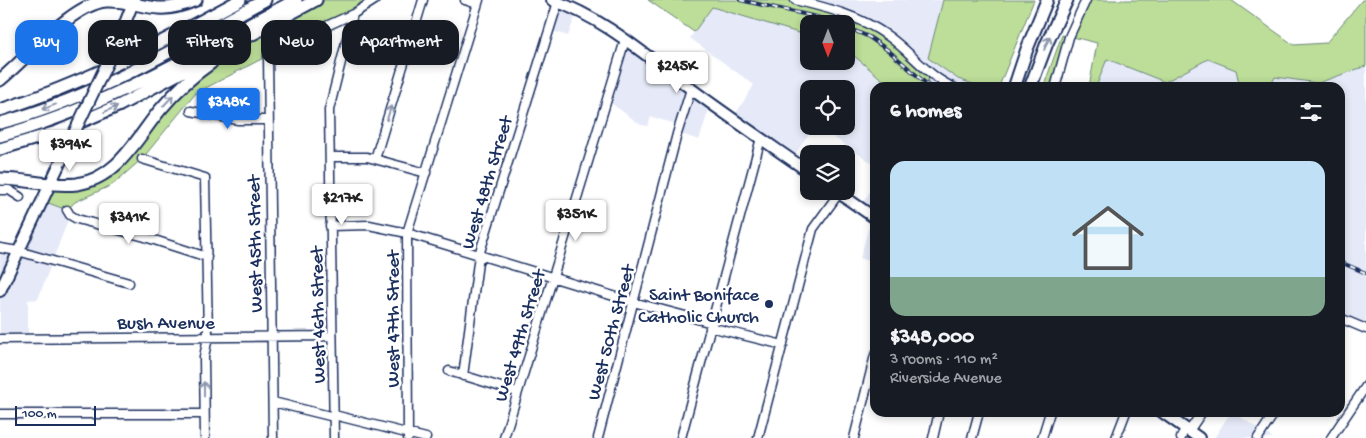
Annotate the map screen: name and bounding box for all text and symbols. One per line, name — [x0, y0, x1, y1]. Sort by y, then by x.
north arrow — [800, 15, 855, 70]
map controls — [800, 15, 855, 200]
chip: Buy — [15, 20, 78, 65]
chip: Rent — [88, 20, 158, 65]
chip: Filters — [168, 20, 251, 65]
chip: New — [261, 20, 332, 65]
chip: Apartment — [342, 20, 459, 65]
one-way arrow — [1043, 36, 1052, 51]
pin: $245K — [642, 52, 712, 94]
text: $245K — [657, 58, 697, 77]
button: locate — [800, 80, 855, 135]
pin: $348K — [193, 88, 263, 130]
text: $348K — [208, 94, 248, 113]
one-way arrow — [162, 95, 174, 107]
icon: filters — [1297, 98, 1325, 126]
text: 6 homes — [890, 100, 961, 125]
one-way arrow — [42, 103, 57, 112]
one-way arrow — [103, 103, 118, 113]
one-way arrow — [385, 105, 395, 121]
street label: West 48th Street — [457, 112, 520, 252]
pin: $394K — [35, 130, 105, 172]
text: $394K — [50, 136, 90, 155]
button: layers — [800, 145, 855, 200]
street label: West 45th Street — [244, 173, 269, 313]
pin: $217K — [307, 184, 377, 226]
text: $217K — [323, 190, 361, 209]
icon: home — [1063, 193, 1153, 283]
pin: $351K — [541, 200, 611, 242]
pin: $341K — [94, 202, 164, 245]
text: $351K — [556, 206, 596, 225]
text: $341K — [110, 209, 148, 228]
street label: West 46th Street — [307, 244, 332, 384]
street label: West 47th Street — [383, 248, 406, 388]
street label: West 50th Street — [583, 261, 642, 403]
street label: West 49th Street — [490, 265, 553, 405]
place label: Saint Boniface Catholic Church — [638, 285, 759, 330]
marker: Saint Boniface Catholic Church — [763, 298, 775, 310]
street label: Bush Avenue — [116, 313, 215, 336]
text: $348,000 — [890, 326, 974, 351]
text: 3 rooms · 110 m² — [890, 351, 998, 370]
text: Riverside Avenue — [890, 370, 1002, 389]
one-way arrow — [199, 382, 209, 398]
scale bar — [15, 403, 96, 426]
text: 100 m — [22, 406, 57, 423]

